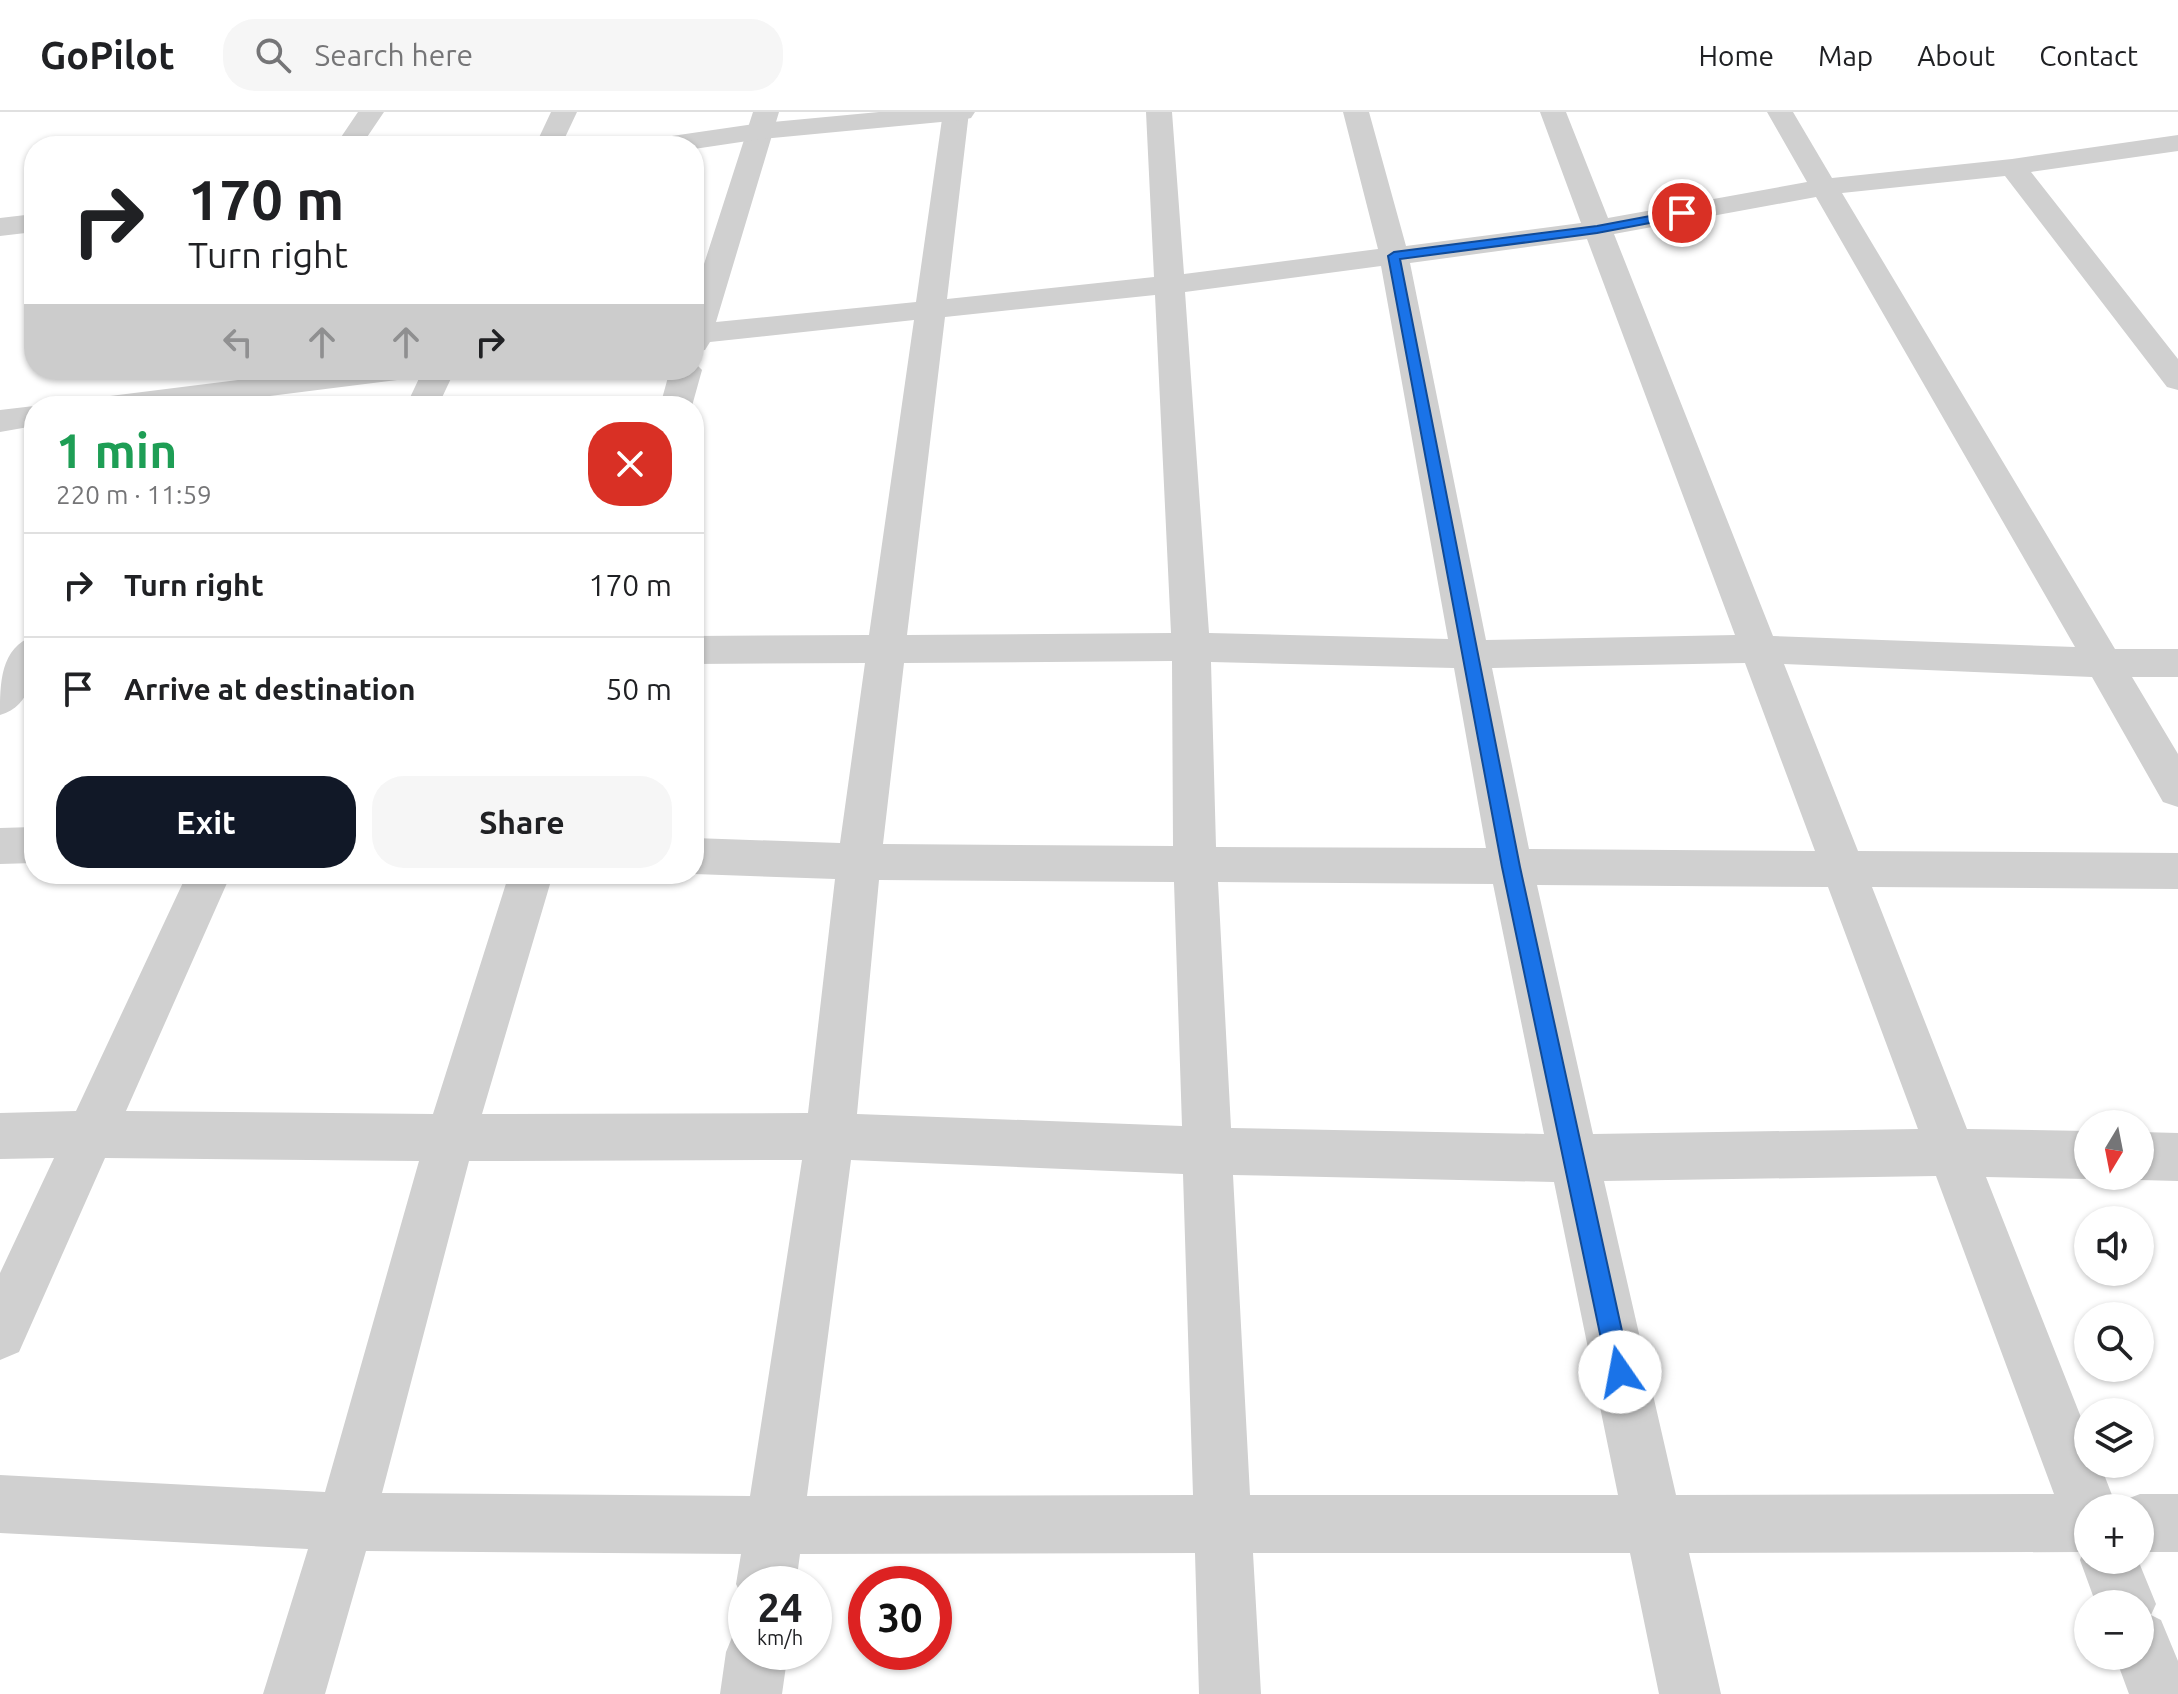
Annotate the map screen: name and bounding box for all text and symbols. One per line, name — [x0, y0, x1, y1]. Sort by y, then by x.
search box — [223, 19, 783, 91]
icon: search — [251, 33, 295, 77]
text: GoPilot — [40, 34, 175, 76]
text: Search here — [315, 38, 473, 72]
text: Home — [1699, 40, 1774, 71]
text: Map — [1818, 40, 1873, 71]
text: About — [1917, 40, 1995, 71]
text: Contact — [2039, 40, 2138, 71]
icon: right — [56, 168, 160, 272]
text: 170 m — [188, 168, 344, 231]
pin — [1648, 179, 1716, 247]
icon: arrive — [1660, 191, 1704, 235]
text: Turn right — [188, 234, 348, 275]
icon: left — [216, 320, 260, 364]
icon: ahead — [300, 320, 344, 364]
icon: ahead — [384, 320, 428, 364]
icon: right — [468, 320, 512, 364]
button: close — [588, 422, 672, 506]
text: 1 min — [56, 423, 177, 477]
text: 220 m · 11:59 — [56, 480, 212, 509]
icon: right — [56, 563, 100, 607]
text: Turn right — [124, 568, 264, 602]
text: 170 m — [588, 568, 672, 602]
icon: arrive — [56, 667, 100, 711]
text: Arrive at destination — [124, 672, 416, 706]
text: 50 m — [605, 672, 672, 706]
button: Exit — [56, 776, 356, 868]
button: Share — [372, 776, 672, 868]
north arrow — [2074, 1110, 2154, 1190]
map controls — [2074, 1110, 2154, 1670]
button: sound — [2074, 1206, 2154, 1286]
button: search — [2074, 1302, 2154, 1382]
position arrow — [1578, 1330, 1662, 1414]
button: layers — [2074, 1398, 2154, 1478]
button: + — [2074, 1494, 2154, 1574]
speed limit sign: 30 — [848, 1566, 952, 1670]
text: 24 — [757, 1585, 803, 1630]
button: − — [2074, 1590, 2154, 1670]
text: km/h — [757, 1626, 803, 1649]

